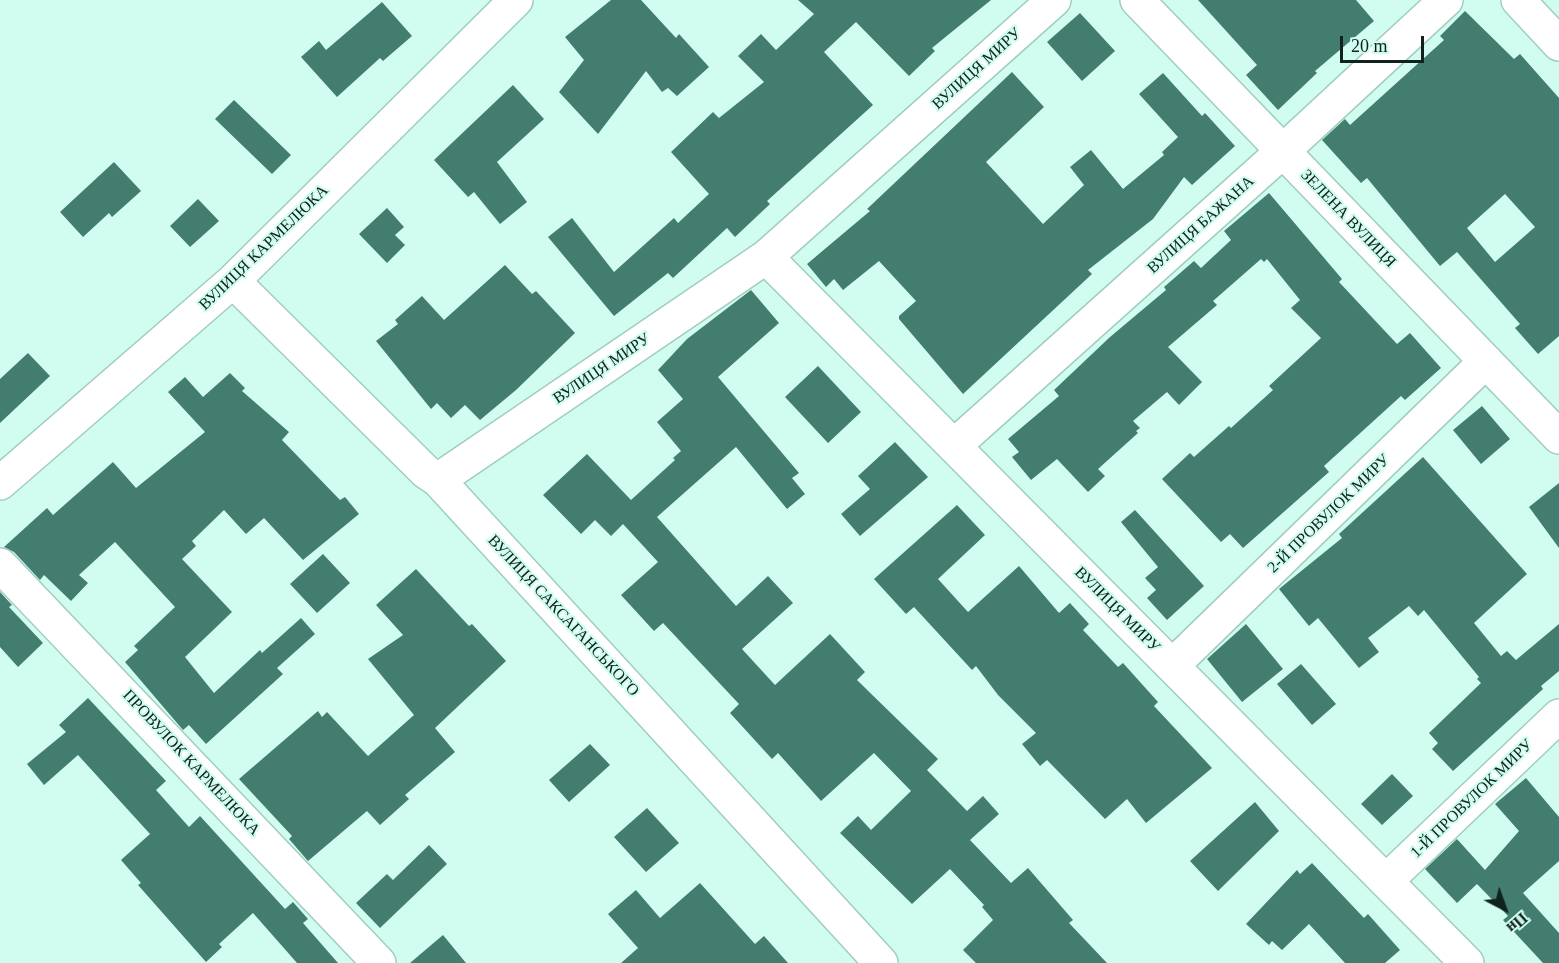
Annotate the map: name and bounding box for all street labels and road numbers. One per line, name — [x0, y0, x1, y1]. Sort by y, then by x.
street label: ВУЛИЦЯ МИРУ — [929, 24, 1025, 114]
street label: ЗЕЛЕНА ВУЛИЦЯ — [1296, 166, 1400, 272]
street label: ВУЛИЦЯ БАЖАНА — [1144, 172, 1258, 278]
street label: ВУЛИЦЯ КАРМЕЛЮКА — [195, 181, 333, 315]
street label: ВУЛИЦЯ МИРУ — [550, 329, 654, 409]
street label: 2-Й ПРОВУЛОК МИРУ — [1264, 451, 1394, 577]
street label: ВУЛИЦЯ САКСАГАНСЬКОГО — [483, 531, 643, 701]
street label: ВУЛИЦЯ МИРУ — [1070, 563, 1164, 657]
street label: ПРОВУЛОК КАРМЕЛЮКА — [118, 686, 264, 840]
street label: 1-Й ПРОВУЛОК МИРУ — [1407, 736, 1537, 862]

